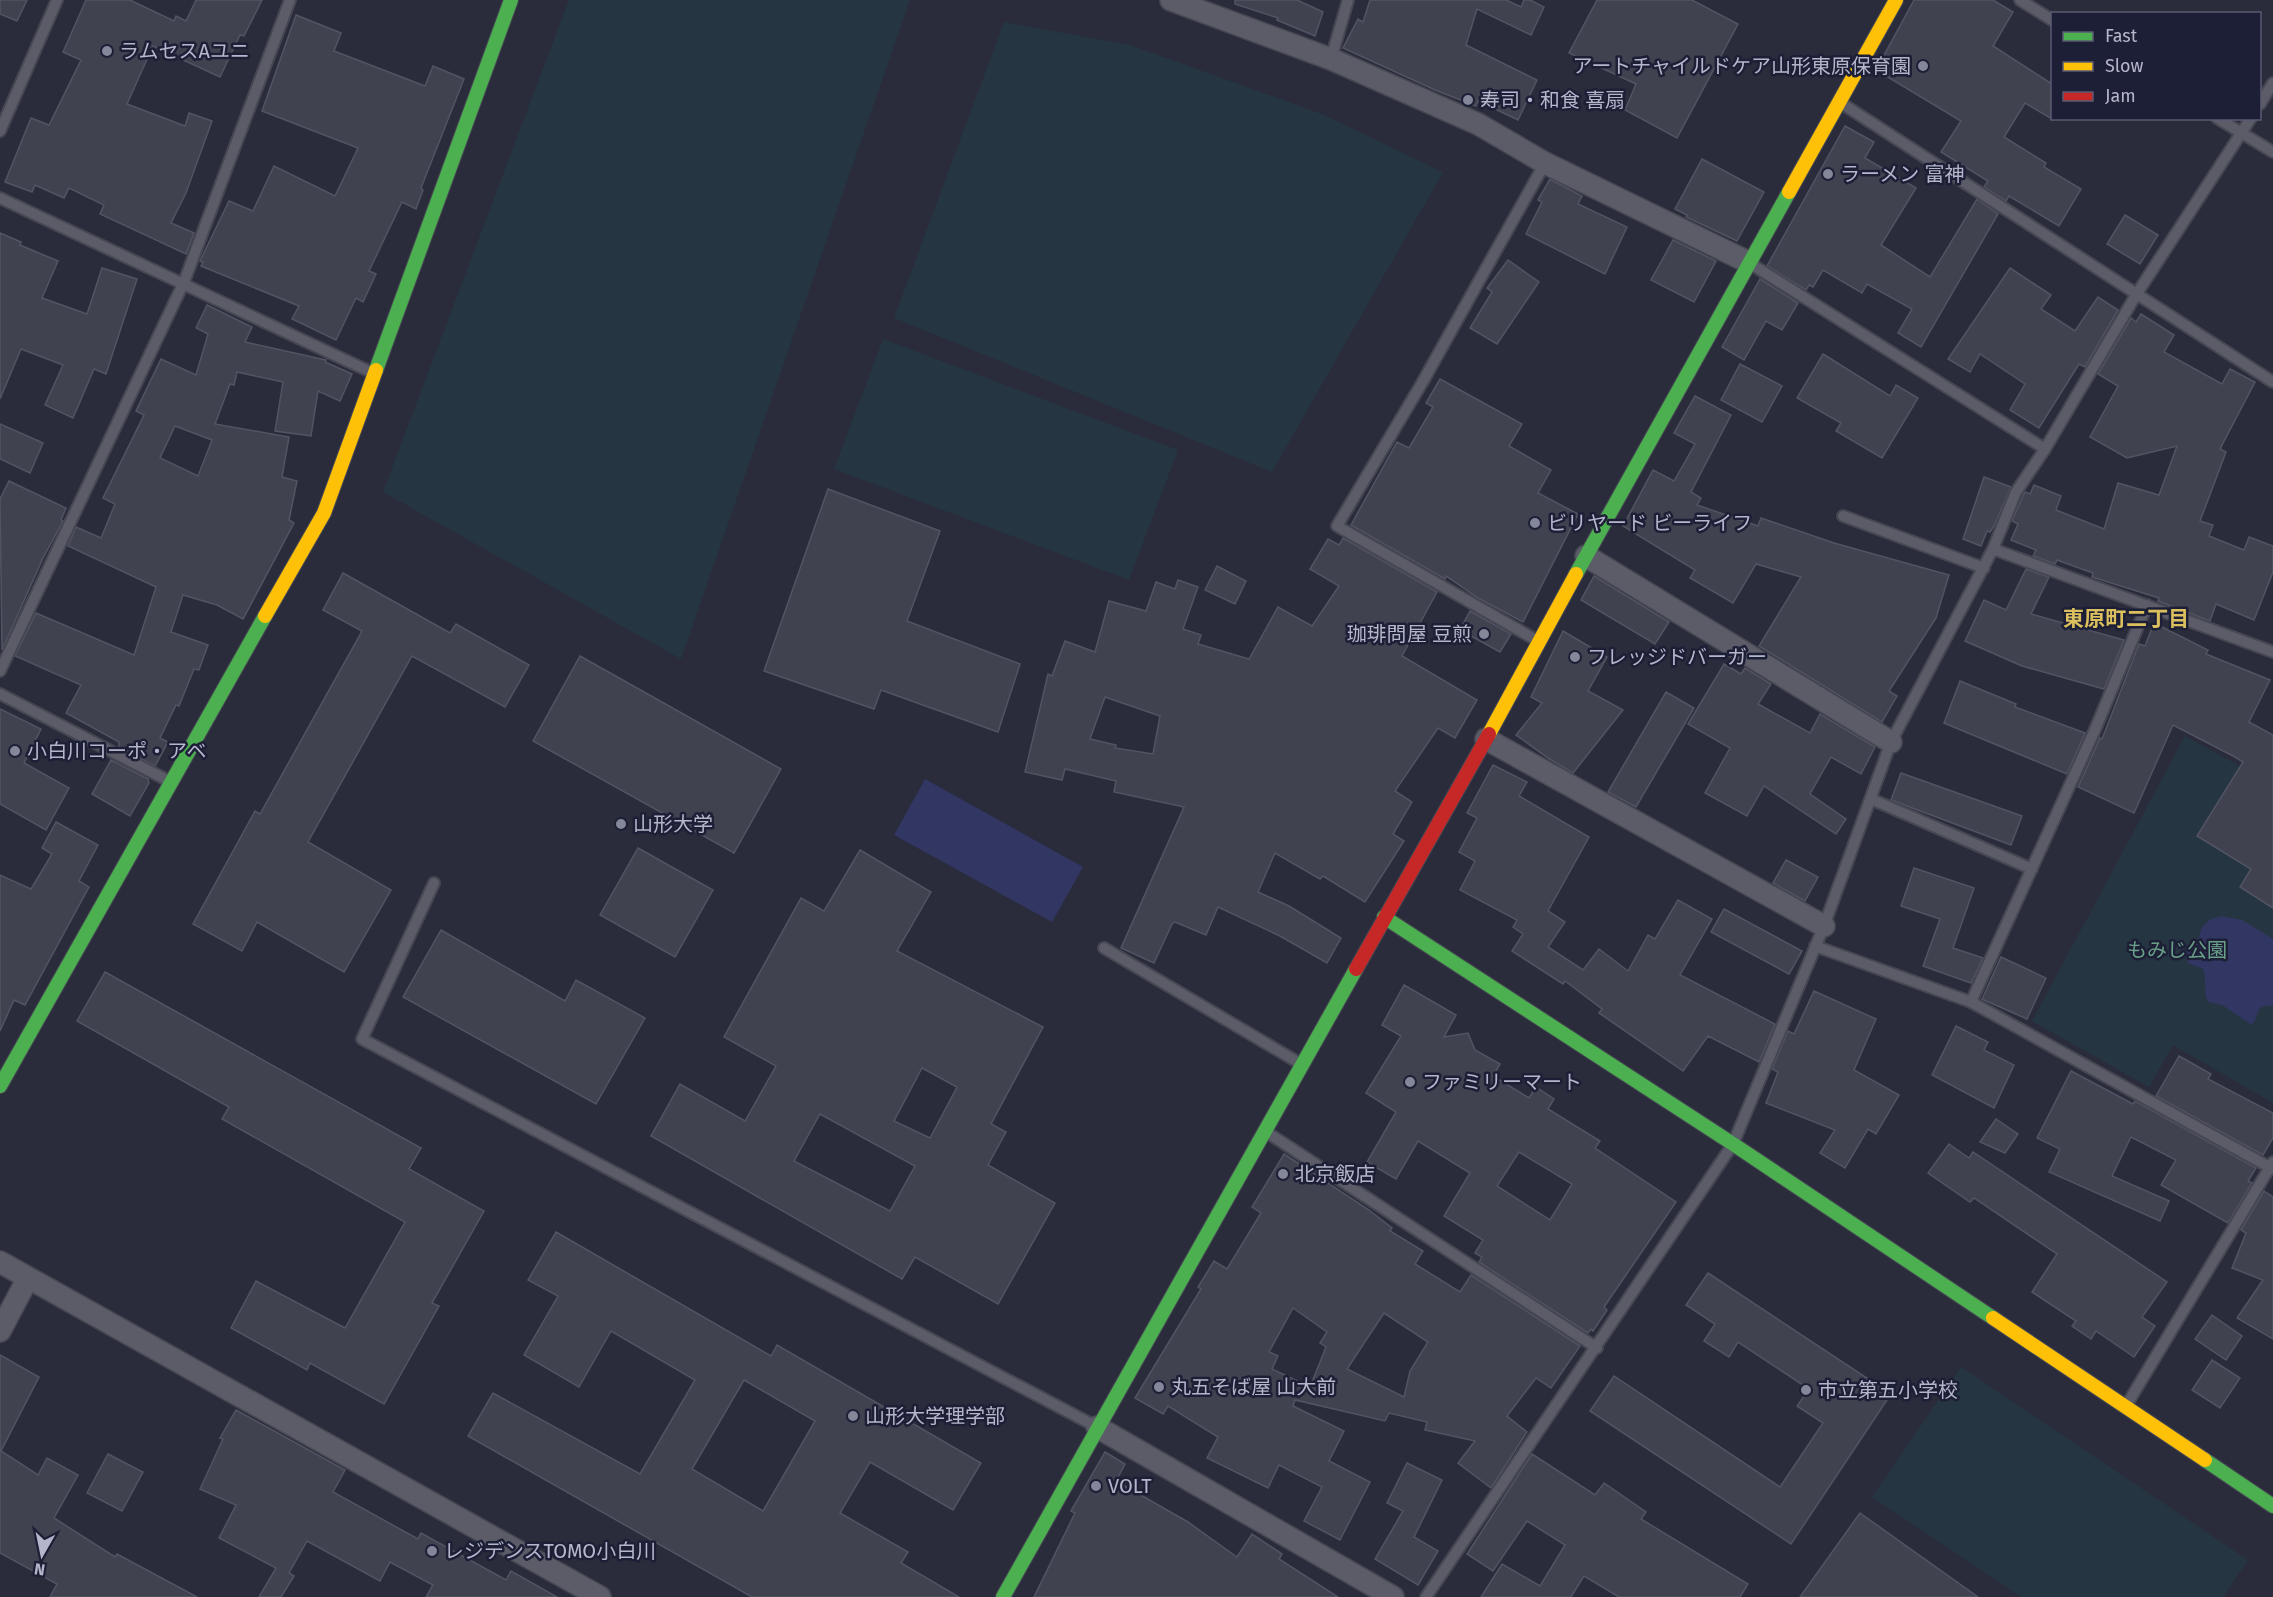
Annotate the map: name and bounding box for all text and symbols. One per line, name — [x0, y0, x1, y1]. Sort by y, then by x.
legend — [2051, 12, 2261, 120]
text: Fast — [2105, 25, 2138, 47]
place label: ラムセスAユニ — [119, 39, 250, 63]
marker: ラムセスAユニ — [100, 44, 114, 58]
place label: アートチャイルドケア山形東原保育園 — [1572, 54, 1911, 78]
text: Slow — [2105, 55, 2144, 77]
marker: アートチャイルドケア山形東原保育園 — [1916, 59, 1930, 73]
text: Jam — [2105, 85, 2136, 107]
place label: 寿司・和食 喜扇 — [1480, 88, 1625, 112]
marker: 寿司・和食 喜扇 — [1461, 93, 1475, 107]
place label: ラーメン 富神 — [1840, 162, 1965, 186]
marker: ラーメン 富神 — [1821, 167, 1835, 181]
place label: ビリヤード ビーライフ — [1547, 511, 1752, 535]
marker: ビリヤード ビーライフ — [1528, 516, 1542, 530]
district label: 東原町二丁目 — [2063, 606, 2189, 632]
place label: 珈琲問屋 豆煎 — [1347, 622, 1472, 646]
marker: 珈琲問屋 豆煎 — [1477, 627, 1491, 641]
place label: フレッジドバーガー — [1587, 645, 1767, 669]
marker: フレッジドバーガー — [1568, 650, 1582, 664]
place label: 小白川コーポ・アベ — [27, 739, 207, 763]
marker: 小白川コーポ・アベ — [8, 744, 22, 758]
place label: 山形大学 — [633, 812, 713, 836]
marker: 山形大学 — [614, 817, 628, 831]
park label: もみじ公園 — [2127, 938, 2227, 962]
place label: ファミリーマート — [1422, 1070, 1582, 1094]
marker: ファミリーマート — [1403, 1075, 1417, 1089]
place label: 北京飯店 — [1295, 1162, 1375, 1186]
marker: 北京飯店 — [1276, 1167, 1290, 1181]
place label: 丸五そば屋 山大前 — [1171, 1375, 1336, 1399]
place label: 市立第五小学校 — [1818, 1378, 1958, 1402]
marker: 丸五そば屋 山大前 — [1152, 1380, 1166, 1394]
marker: 市立第五小学校 — [1799, 1383, 1813, 1397]
place label: 山形大学理学部 — [865, 1404, 1005, 1428]
marker: 山形大学理学部 — [846, 1409, 860, 1423]
place label: VOLT — [1108, 1474, 1152, 1498]
marker: VOLT — [1089, 1479, 1103, 1493]
north arrow — [12, 1525, 72, 1585]
place label: レジデンスTOMO小白川 — [444, 1539, 656, 1563]
marker: レジデンスTOMO小白川 — [425, 1544, 439, 1558]
text: N — [33, 1559, 46, 1580]

